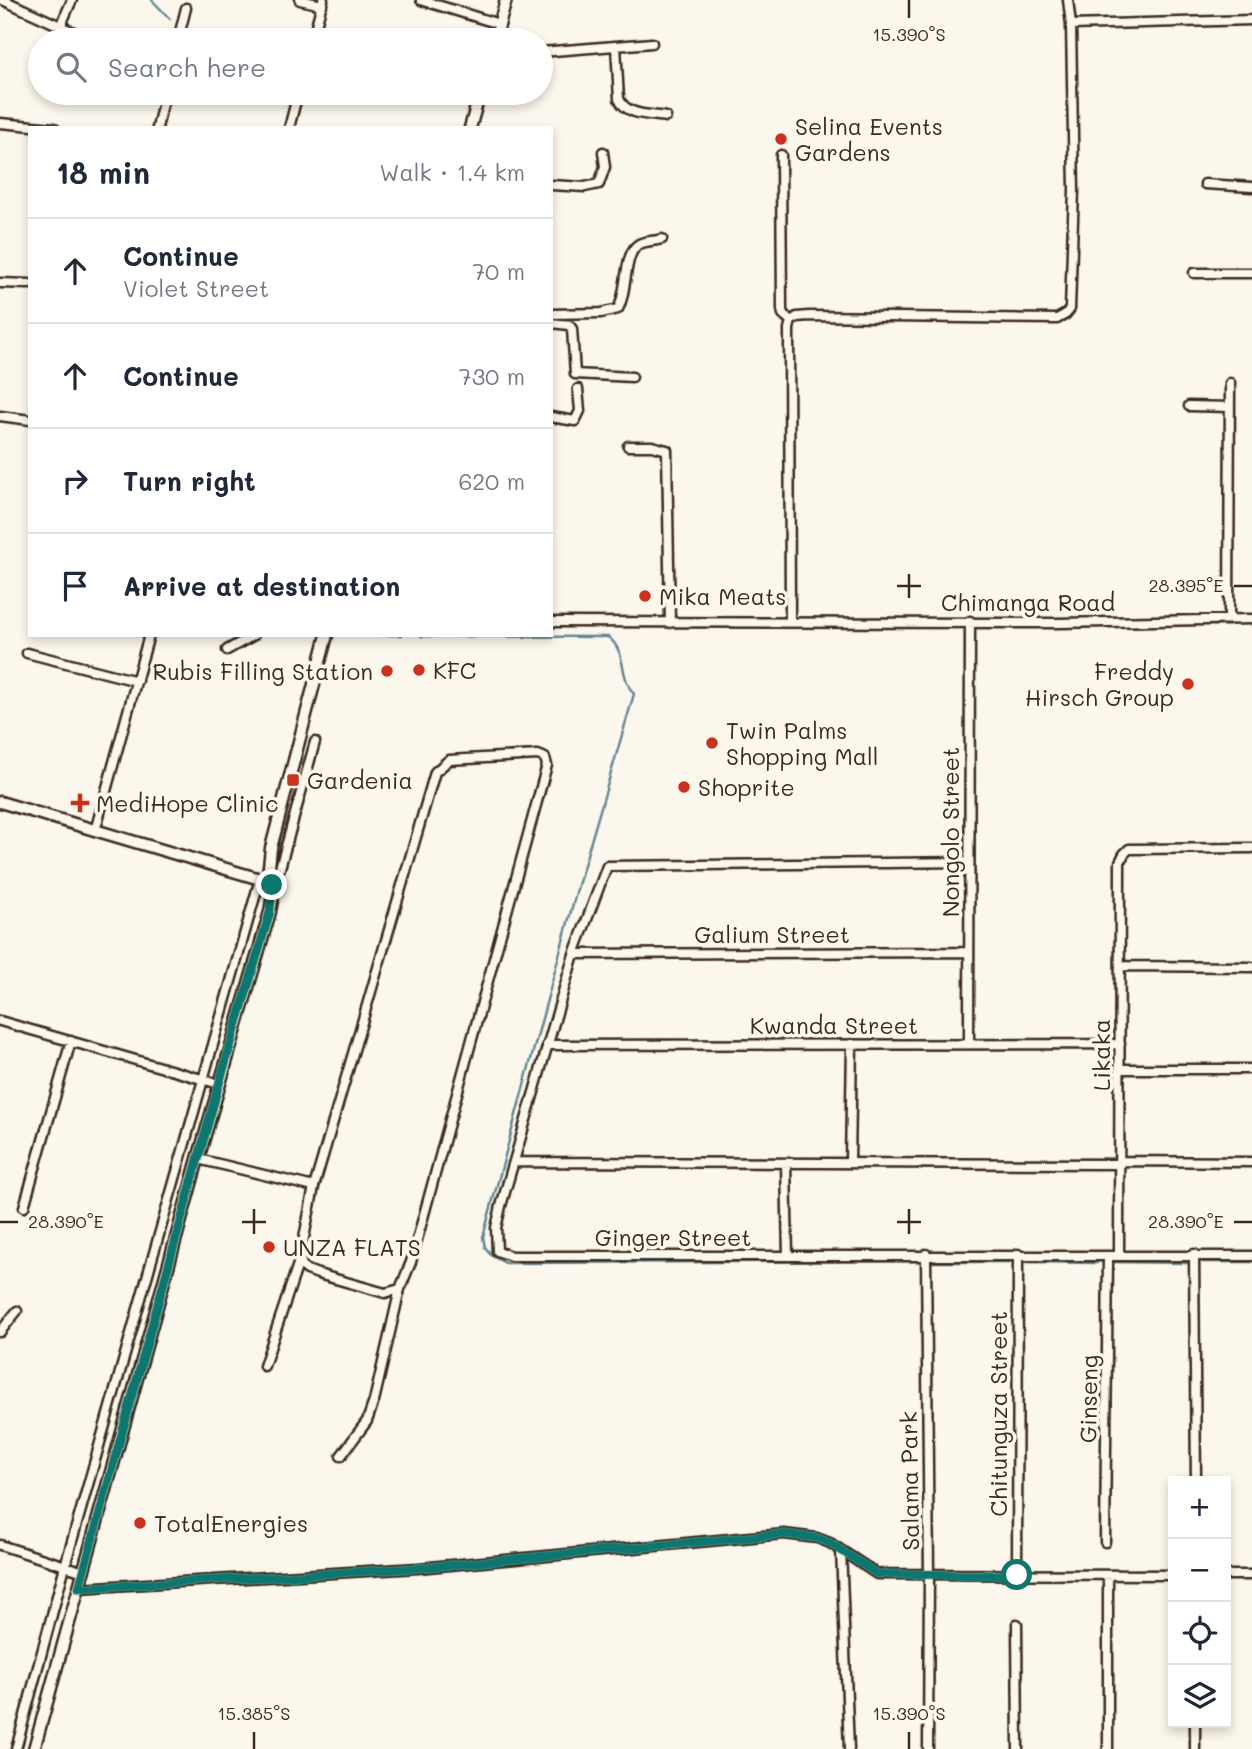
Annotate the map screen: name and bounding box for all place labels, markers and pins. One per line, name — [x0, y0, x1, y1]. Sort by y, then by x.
place label: Selina Events Gardens — [795, 111, 943, 167]
marker: Selina Events Gardens — [773, 131, 789, 147]
place label: Mika Meats — [659, 581, 786, 611]
marker: Mika Meats — [637, 588, 653, 604]
place label: KFC — [433, 655, 476, 685]
place label: Rubis Filling Station — [153, 656, 373, 686]
place label: Freddy Hirsch Group — [1025, 656, 1174, 712]
marker: KFC — [411, 662, 427, 678]
marker: Rubis Filling Station — [379, 663, 395, 679]
marker: Freddy Hirsch Group — [1180, 676, 1196, 692]
place label: Twin Palms Shopping Mall — [726, 715, 879, 771]
marker: Twin Palms Shopping Mall — [704, 735, 720, 751]
place label: Gardenia — [307, 765, 413, 795]
marker: Gardenia — [285, 772, 301, 788]
place label: Shoprite — [698, 772, 795, 802]
marker: Shoprite — [676, 779, 692, 795]
place label: MediHope Clinic — [96, 788, 279, 818]
marker: MediHope Clinic — [70, 793, 90, 813]
place label: UNZA FLATS — [283, 1232, 421, 1262]
marker: UNZA FLATS — [261, 1239, 277, 1255]
place label: TotalEnergies — [154, 1508, 308, 1538]
marker: TotalEnergies — [132, 1515, 148, 1531]

